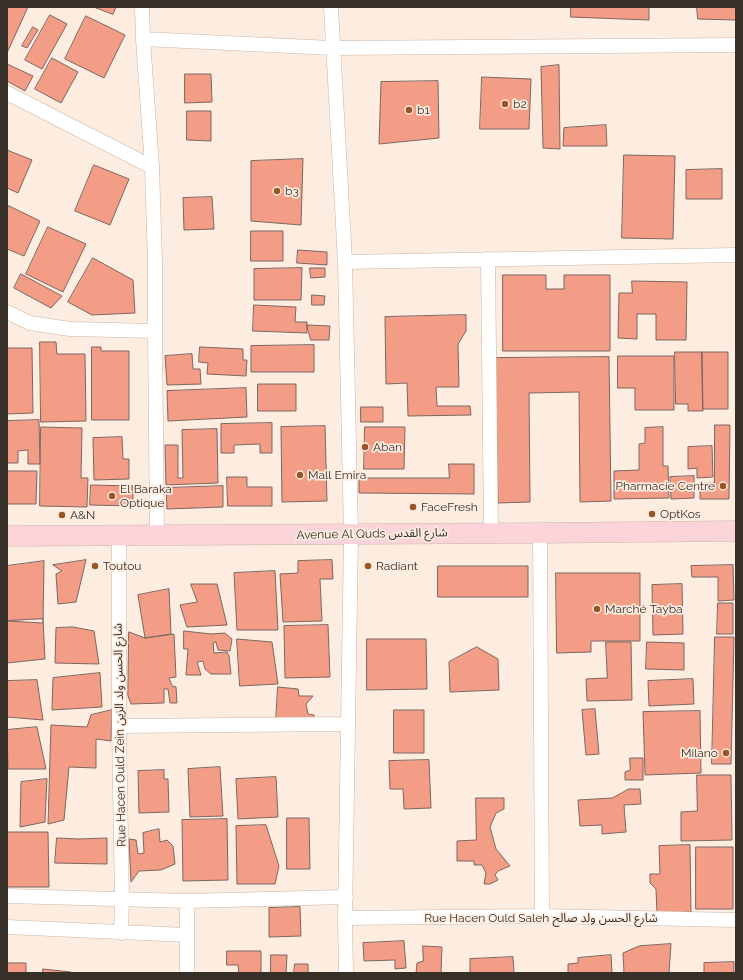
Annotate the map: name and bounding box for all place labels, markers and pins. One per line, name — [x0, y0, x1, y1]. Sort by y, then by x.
place label: b2 — [513, 97, 527, 111]
marker: b2 — [500, 99, 510, 109]
place label: b1 — [417, 103, 430, 117]
marker: b1 — [404, 105, 414, 115]
place label: b3 — [285, 184, 299, 198]
marker: b3 — [272, 186, 282, 196]
place label: Aban — [373, 440, 402, 454]
marker: Aban — [360, 442, 370, 452]
place label: Mall Emira — [308, 468, 366, 482]
marker: Mall Emira — [295, 470, 305, 480]
place label: Pharmacie Centre — [616, 479, 715, 493]
marker: Pharmacie Centre — [718, 481, 728, 491]
place label: El Baraka Optique — [120, 482, 172, 510]
marker: El Baraka Optique — [107, 491, 117, 501]
place label: FaceFresh — [421, 500, 478, 514]
marker: FaceFresh — [408, 502, 418, 512]
place label: OptKos — [660, 507, 701, 521]
place label: A&N — [70, 508, 95, 522]
marker: OptKos — [647, 509, 657, 519]
marker: A&N — [57, 510, 67, 520]
place label: Toutou — [103, 559, 141, 573]
place label: Radiant — [376, 559, 418, 573]
marker: Toutou — [90, 561, 100, 571]
marker: Radiant — [363, 561, 373, 571]
place label: Marché Tayba — [605, 602, 683, 616]
marker: Marché Tayba — [592, 604, 602, 614]
place label: Milano — [681, 746, 718, 760]
marker: Milano — [721, 748, 731, 758]

